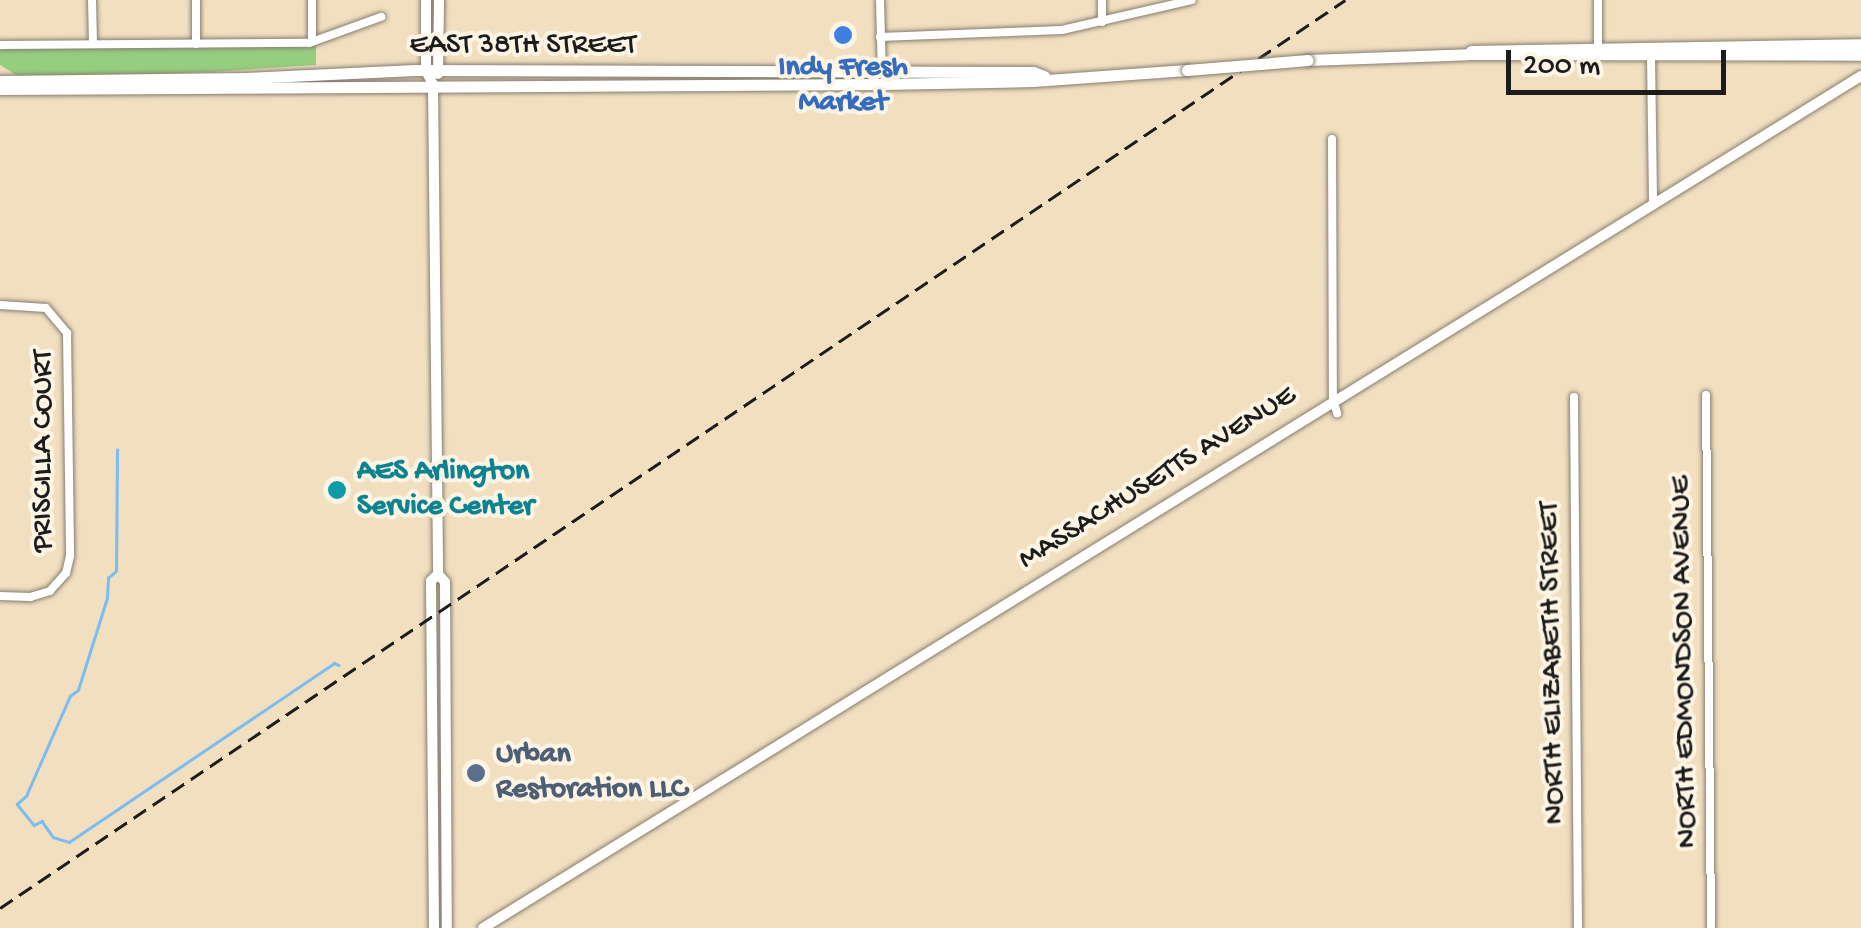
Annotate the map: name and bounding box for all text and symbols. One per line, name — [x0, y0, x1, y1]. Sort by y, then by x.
marker: Indy Fresh Market — [832, 24, 854, 46]
street label: EAST 38TH STREET — [410, 29, 636, 65]
scale bar — [1511, 30, 1731, 92]
text: 200 m — [1523, 50, 1600, 85]
place label: Indy Fresh Market — [778, 51, 908, 122]
street label: PRISCILLA COURT — [27, 350, 63, 552]
street label: MASSACHUSETTS AVENUE — [1013, 379, 1303, 579]
place label: AES Arlington Service Center — [357, 455, 534, 526]
street label: NORTH EDMONDSON AVENUE — [1665, 475, 1707, 849]
marker: AES Arlington Service Center — [326, 479, 348, 501]
street label: NORTH ELIZABETH STREET — [1533, 501, 1575, 825]
place label: Urban Restoration LLC — [496, 738, 687, 808]
marker: Urban Restoration LLC — [465, 762, 487, 784]

